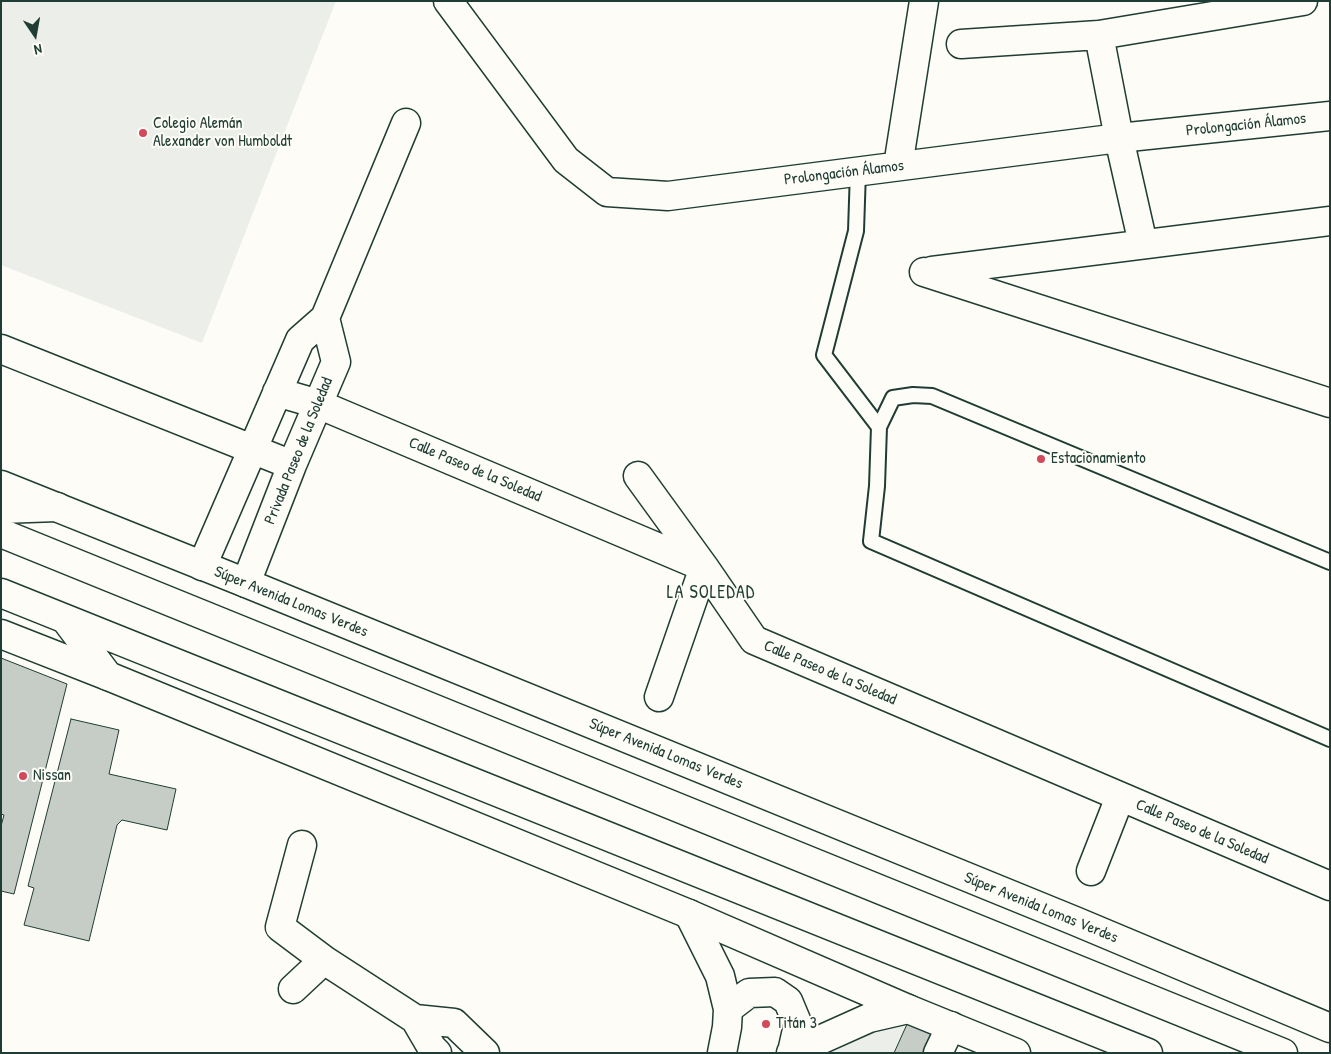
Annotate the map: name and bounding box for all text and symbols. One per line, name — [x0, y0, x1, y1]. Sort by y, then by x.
north arrow — [10, 10, 60, 60]
text: N — [33, 40, 44, 60]
street label: Prolongación Álamos — [1185, 109, 1307, 141]
place label: Colegio Alemán Alexander von Humboldt — [153, 114, 292, 152]
marker: Colegio Alemán Alexander von Humboldt — [137, 127, 149, 139]
street label: Prolongación Álamos — [783, 156, 905, 190]
street label: Privada Paseo de la Soledad — [261, 375, 337, 527]
street label: Calle Paseo de la Soledad — [406, 433, 544, 507]
place label: Estacionamiento — [1051, 449, 1146, 469]
marker: Estacionamiento — [1035, 453, 1047, 465]
street label: Súper Avenida Lomas Verdes — [211, 562, 371, 642]
district label: LA SOLEDAD — [666, 582, 756, 604]
street label: Calle Paseo de la Soledad — [761, 636, 899, 710]
street label: Súper Avenida Lomas Verdes — [586, 714, 746, 794]
place label: Nissan — [33, 766, 71, 786]
marker: Nissan — [17, 770, 29, 782]
street label: Calle Paseo de la Soledad — [1133, 795, 1271, 869]
street label: Súper Avenida Lomas Verdes — [961, 868, 1121, 948]
place label: Titán 3 — [776, 1014, 817, 1034]
marker: Titán 3 — [760, 1018, 772, 1030]

